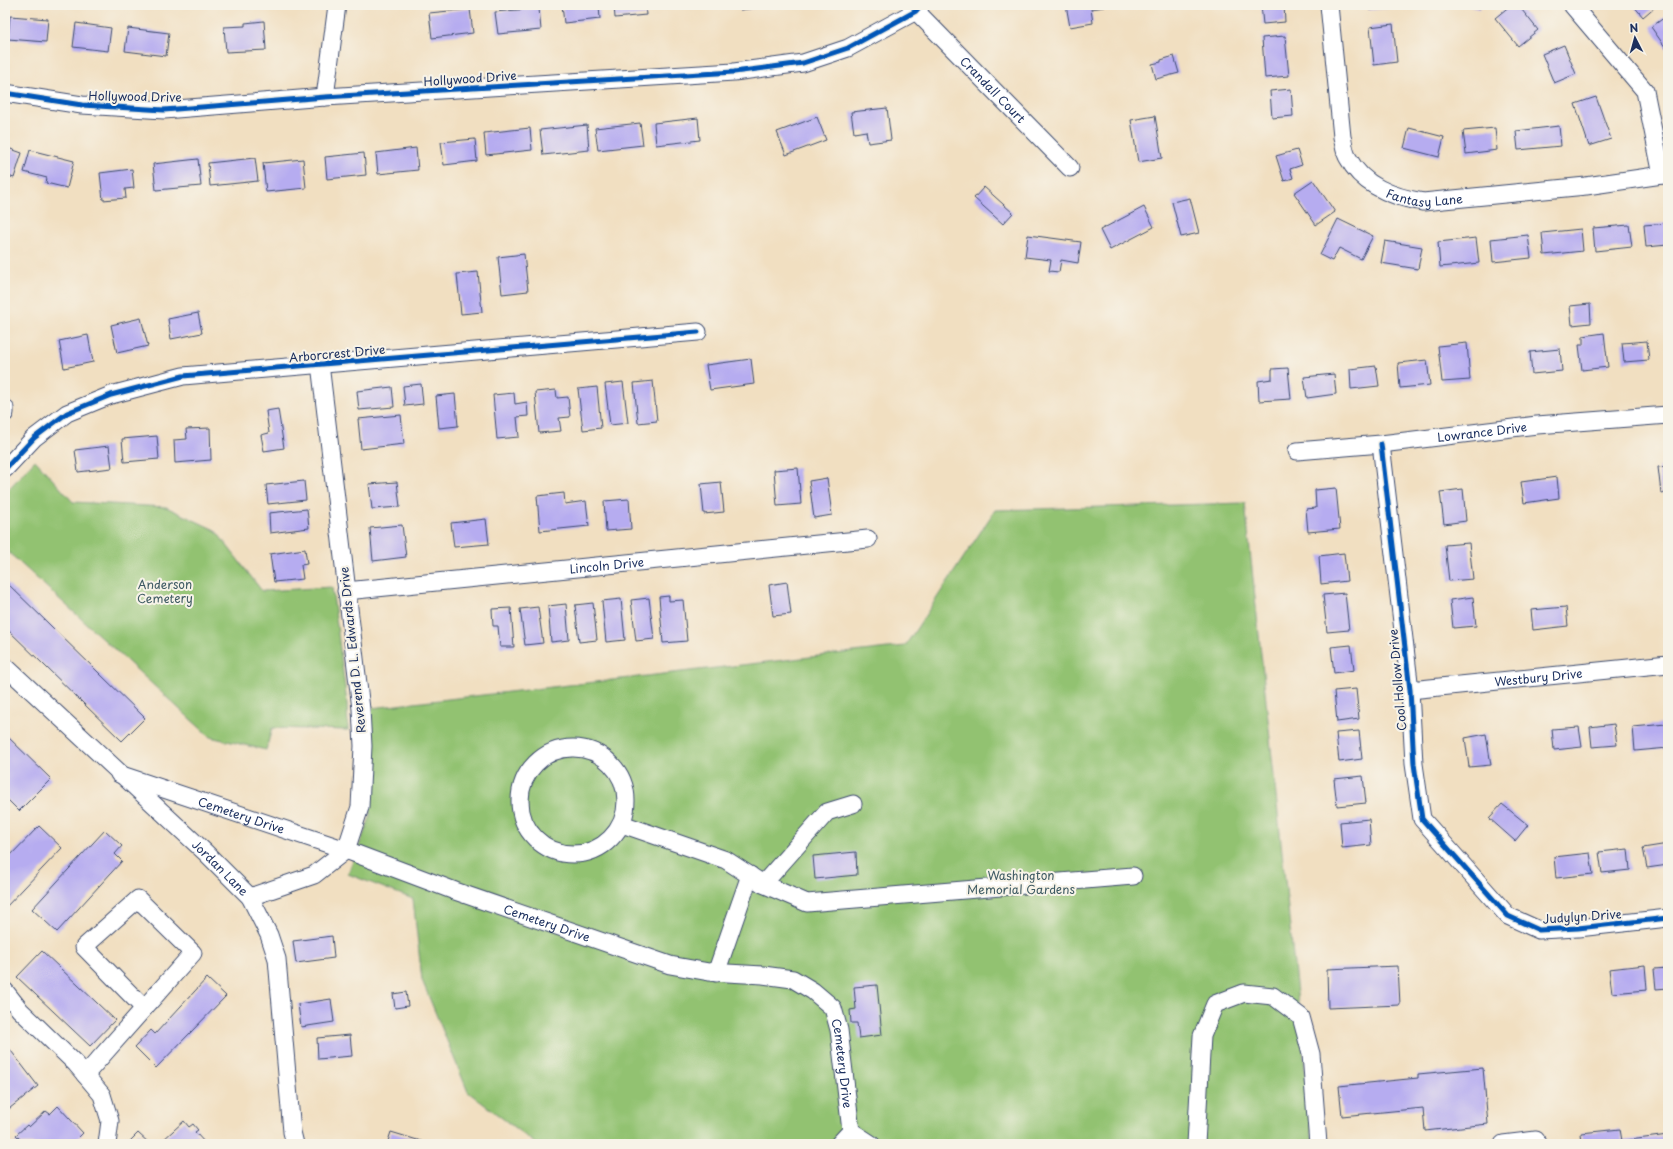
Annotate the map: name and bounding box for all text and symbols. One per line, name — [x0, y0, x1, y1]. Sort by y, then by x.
north arrow — [1615, 18, 1655, 58]
text: N — [1629, 19, 1639, 36]
street label: Crandall Court — [956, 52, 1030, 127]
street label: Hollywood Drive — [423, 66, 517, 90]
street label: Hollywood Drive — [88, 86, 182, 106]
street label: Fantasy Lane — [1384, 184, 1464, 211]
street label: Arborcrest Drive — [288, 340, 386, 366]
street label: Lowrance Drive — [1436, 417, 1528, 446]
street label: Lincoln Drive — [569, 552, 645, 578]
street label: Reverend D. L. Edwards Drive — [334, 566, 370, 734]
park label: Anderson Cemetery — [137, 575, 193, 607]
street label: Cool Hollow Drive — [1384, 628, 1410, 732]
street label: Westbury Drive — [1494, 664, 1583, 690]
street label: Cemetery Drive — [196, 792, 287, 838]
street label: Jordan Lane — [188, 836, 253, 900]
park label: Washington Memorial Gardens — [967, 866, 1075, 898]
street label: Cemetery Drive — [501, 899, 592, 946]
street label: Judylyn Drive — [1542, 904, 1622, 928]
street label: Cemetery Drive — [827, 1016, 857, 1109]

